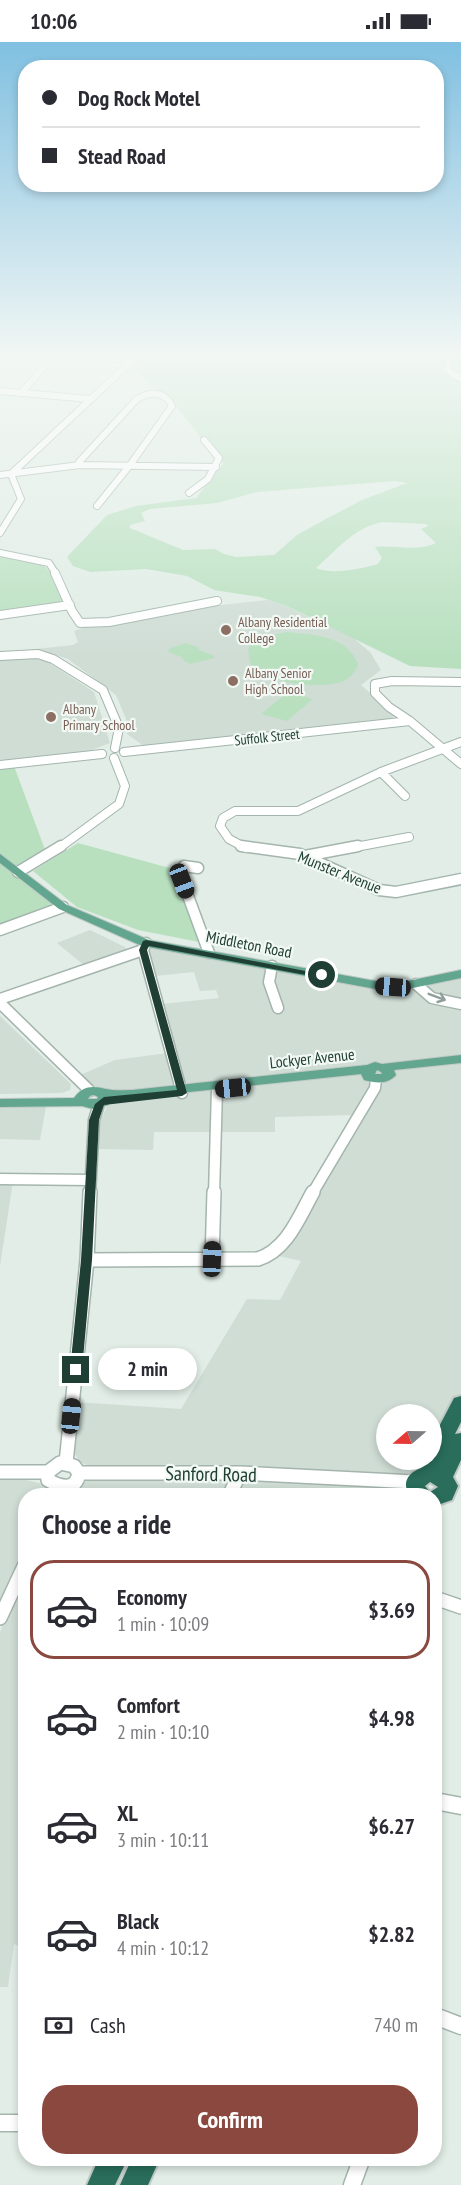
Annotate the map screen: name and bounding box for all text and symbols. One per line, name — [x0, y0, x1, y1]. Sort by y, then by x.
text: 10:06 — [30, 7, 78, 35]
text: Dog Rock Motel — [78, 84, 200, 112]
text: Stead Road — [78, 142, 166, 170]
place label: Albany Residential College — [238, 613, 328, 647]
marker: Albany Residential College — [219, 623, 233, 637]
place label: Albany Senior High School — [245, 664, 312, 698]
marker: Albany Senior High School — [226, 674, 240, 688]
place label: Albany Primary School — [63, 700, 135, 734]
marker: Albany Primary School — [44, 710, 58, 724]
street label: Suffolk Street — [233, 725, 301, 749]
street label: Munster Avenue — [295, 846, 385, 898]
car — [167, 861, 197, 901]
street label: Middleton Road — [205, 926, 294, 962]
route start — [308, 961, 335, 988]
car — [374, 977, 412, 997]
one-way arrow — [427, 993, 445, 1004]
street label: Lockyer Avenue — [269, 1044, 355, 1072]
car — [214, 1077, 252, 1099]
car — [202, 1241, 222, 1277]
callout: 2 min — [97, 1349, 196, 1391]
route end — [62, 1356, 89, 1383]
text: 2 min — [127, 1356, 168, 1382]
car — [60, 1397, 82, 1435]
north arrow — [376, 1404, 442, 1470]
map controls — [376, 1404, 442, 1470]
street label: Sanford Road — [165, 1460, 257, 1488]
text: Choose a ride — [42, 1507, 171, 1541]
icon: car — [45, 1583, 99, 1637]
text: Economy — [117, 1583, 187, 1611]
text: $3.69 — [368, 1596, 415, 1624]
text: 1 min · 10:09 — [117, 1611, 209, 1637]
icon: car — [45, 1691, 99, 1745]
text: Comfort — [117, 1691, 180, 1719]
text: $4.98 — [368, 1704, 415, 1732]
text: 2 min · 10:10 — [117, 1719, 209, 1745]
icon: car — [45, 1799, 99, 1853]
text: XL — [117, 1799, 138, 1827]
text: $6.27 — [368, 1812, 415, 1840]
text: 3 min · 10:11 — [117, 1827, 209, 1853]
icon: car — [45, 1907, 99, 1961]
text: Black — [117, 1907, 159, 1935]
text: $2.82 — [368, 1920, 415, 1948]
text: 4 min · 10:12 — [117, 1935, 209, 1961]
icon: cash — [42, 2009, 75, 2042]
text: Cash — [90, 2011, 126, 2039]
text: 740 m — [374, 2012, 418, 2038]
button: Confirm — [42, 2085, 418, 2154]

